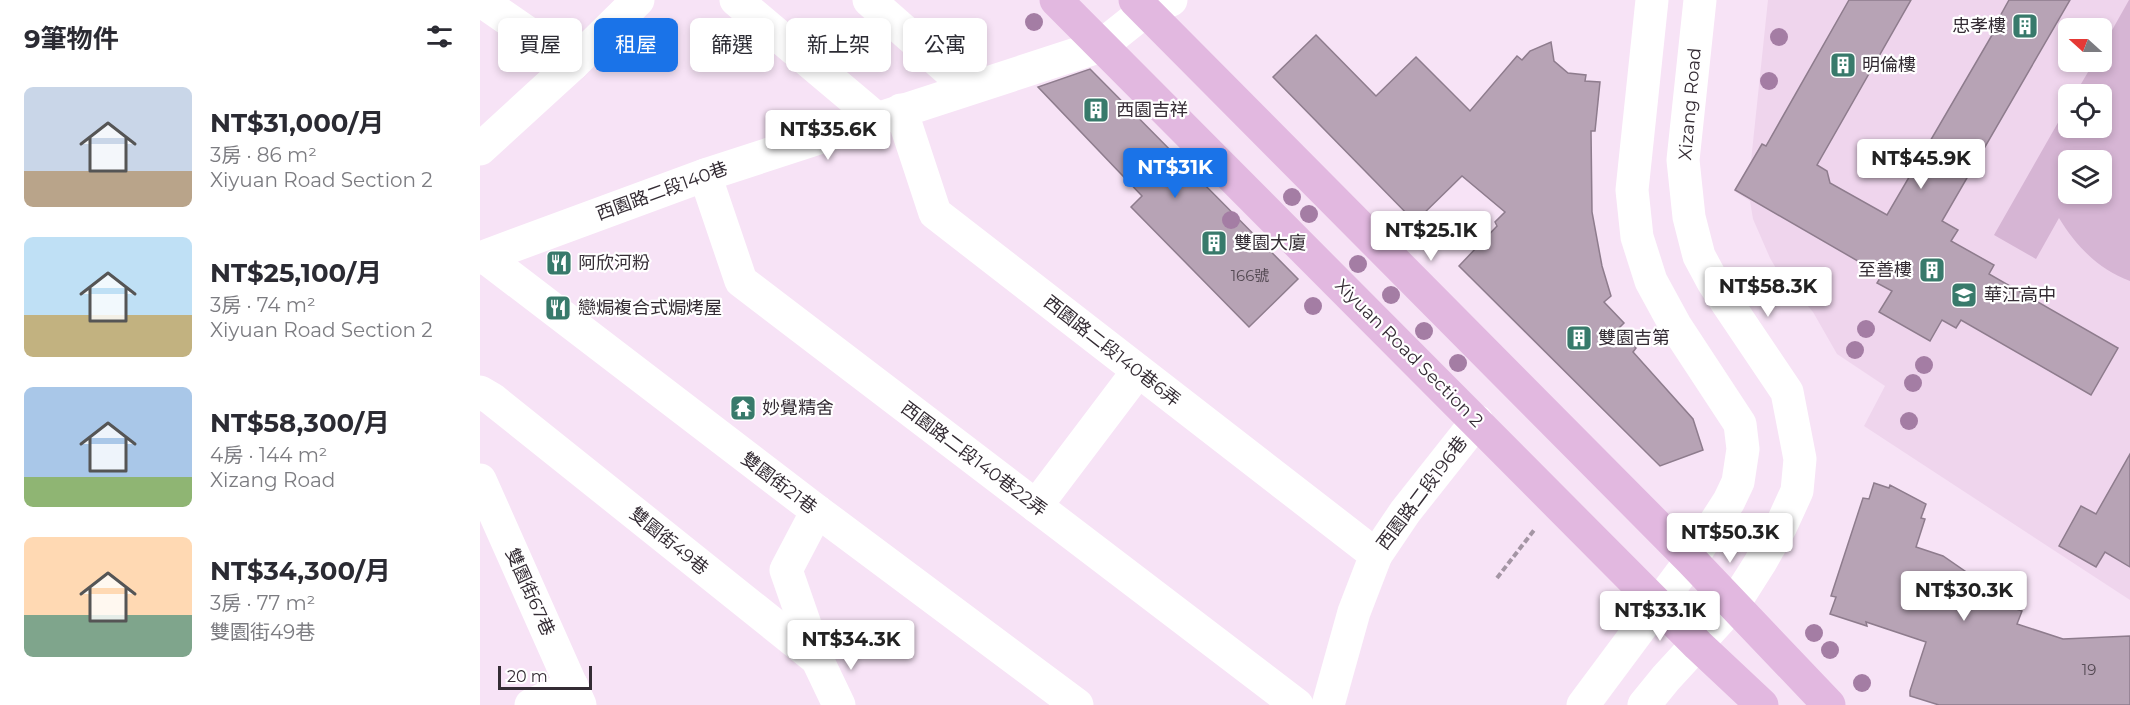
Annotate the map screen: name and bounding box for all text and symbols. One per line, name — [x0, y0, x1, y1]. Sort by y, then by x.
building icon: 忠孝樓 — [2010, 11, 2040, 41]
place label: 忠孝樓 — [1952, 15, 2006, 37]
chip: 買屋 — [498, 18, 582, 72]
chip: 租屋 — [594, 18, 678, 72]
chip: 篩選 — [690, 18, 774, 72]
chip: 新上架 — [786, 18, 891, 72]
chip: 公寓 — [903, 18, 987, 72]
north arrow — [2058, 18, 2112, 72]
map controls — [2058, 18, 2112, 204]
icon: filters — [423, 20, 456, 53]
text: 9筆物件 — [24, 23, 119, 55]
street label: Xizang Road — [1674, 47, 1706, 161]
building icon: 明倫樓 — [1828, 50, 1858, 80]
place label: 明倫樓 — [1862, 54, 1916, 76]
button: locate — [2058, 84, 2112, 138]
building icon: 西園吉祥 — [1081, 95, 1111, 125]
place label: 西園吉祥 — [1116, 99, 1188, 121]
text: NT$31,000/月 — [210, 107, 384, 139]
pin: NT$35.6K — [766, 110, 890, 161]
icon: home — [72, 111, 144, 183]
text: NT$35.6K — [779, 117, 877, 141]
pin: NT$45.9K — [1859, 139, 1983, 190]
text: 3房 · 86 m² — [210, 143, 317, 167]
text: NT$45.9K — [1871, 146, 1971, 170]
pin: NT$31K — [1126, 148, 1224, 199]
button: layers — [2058, 150, 2112, 204]
text: NT$31K — [1137, 155, 1213, 179]
street label: 西園路二段140巷 — [593, 157, 731, 225]
text: Xiyuan Road Section 2 — [210, 168, 433, 192]
pin: NT$25.1K — [1369, 211, 1493, 262]
text: NT$25.1K — [1385, 218, 1477, 242]
building icon: 雙園大廈 — [1199, 228, 1229, 258]
place label: 雙園大廈 — [1234, 232, 1306, 254]
restaurant icon: 阿欣河粉 — [544, 248, 574, 278]
place label: 阿欣河粉 — [578, 252, 650, 274]
building icon: 至善樓 — [1917, 255, 1947, 285]
text: NT$25,100/月 — [210, 257, 382, 289]
place label: 至善樓 — [1858, 259, 1912, 281]
icon: home — [72, 261, 144, 333]
house number: 166號 — [1231, 266, 1269, 285]
pin: NT$58.3K — [1706, 267, 1830, 318]
street label: Xiyuan Road Section 2 — [1330, 274, 1488, 432]
text: NT$58.3K — [1719, 274, 1817, 298]
school or university icon: 華江高中 — [1949, 280, 1979, 310]
place label: 華江高中 — [1984, 284, 2056, 306]
street label: 西園路二段140巷6弄 — [1039, 291, 1185, 411]
text: 3房 · 74 m² — [210, 293, 316, 317]
restaurant icon: 戀焗複合式焗烤屋 — [543, 293, 573, 323]
place label: 戀焗複合式焗烤屋 — [578, 297, 722, 319]
text: Xiyuan Road Section 2 — [210, 318, 433, 342]
building icon: 雙園吉第 — [1564, 323, 1594, 353]
place label: 雙園吉第 — [1598, 327, 1670, 349]
temple icon: 妙覺精舍 — [728, 393, 758, 423]
place label: 妙覺精舍 — [762, 397, 834, 419]
street label: 西園路二段140巷22弄 — [897, 397, 1051, 521]
text: NT$58,300/月 — [210, 407, 390, 439]
icon: home — [72, 411, 144, 483]
street label: 西園路二段196巷 — [1372, 432, 1472, 554]
text: 4房 · 144 m² — [210, 443, 327, 467]
street label: 雙園街21巷 — [737, 448, 821, 518]
text: Xizang Road — [210, 468, 335, 492]
street label: 雙園街49巷 — [625, 503, 713, 579]
pin: NT$50.3K — [1668, 513, 1792, 564]
text: NT$50.3K — [1681, 520, 1779, 544]
street label: 雙園街67巷 — [501, 545, 559, 639]
text: NT$34,300/月 — [210, 555, 391, 587]
icon: home — [72, 561, 144, 633]
pin: NT$30.3K — [1902, 571, 2026, 622]
text: NT$30.3K — [1915, 578, 2013, 602]
text: 3房 · 77 m² — [210, 591, 315, 615]
pin: NT$33.1K — [1598, 591, 1722, 642]
text: NT$33.1K — [1614, 598, 1706, 622]
text: 雙園街49巷 — [210, 620, 315, 644]
pin: NT$34.3K — [789, 620, 913, 671]
text: NT$34.3K — [801, 627, 901, 651]
house number: 19 — [2082, 660, 2096, 679]
scale bar — [498, 663, 592, 690]
text: 20 m — [507, 667, 548, 686]

